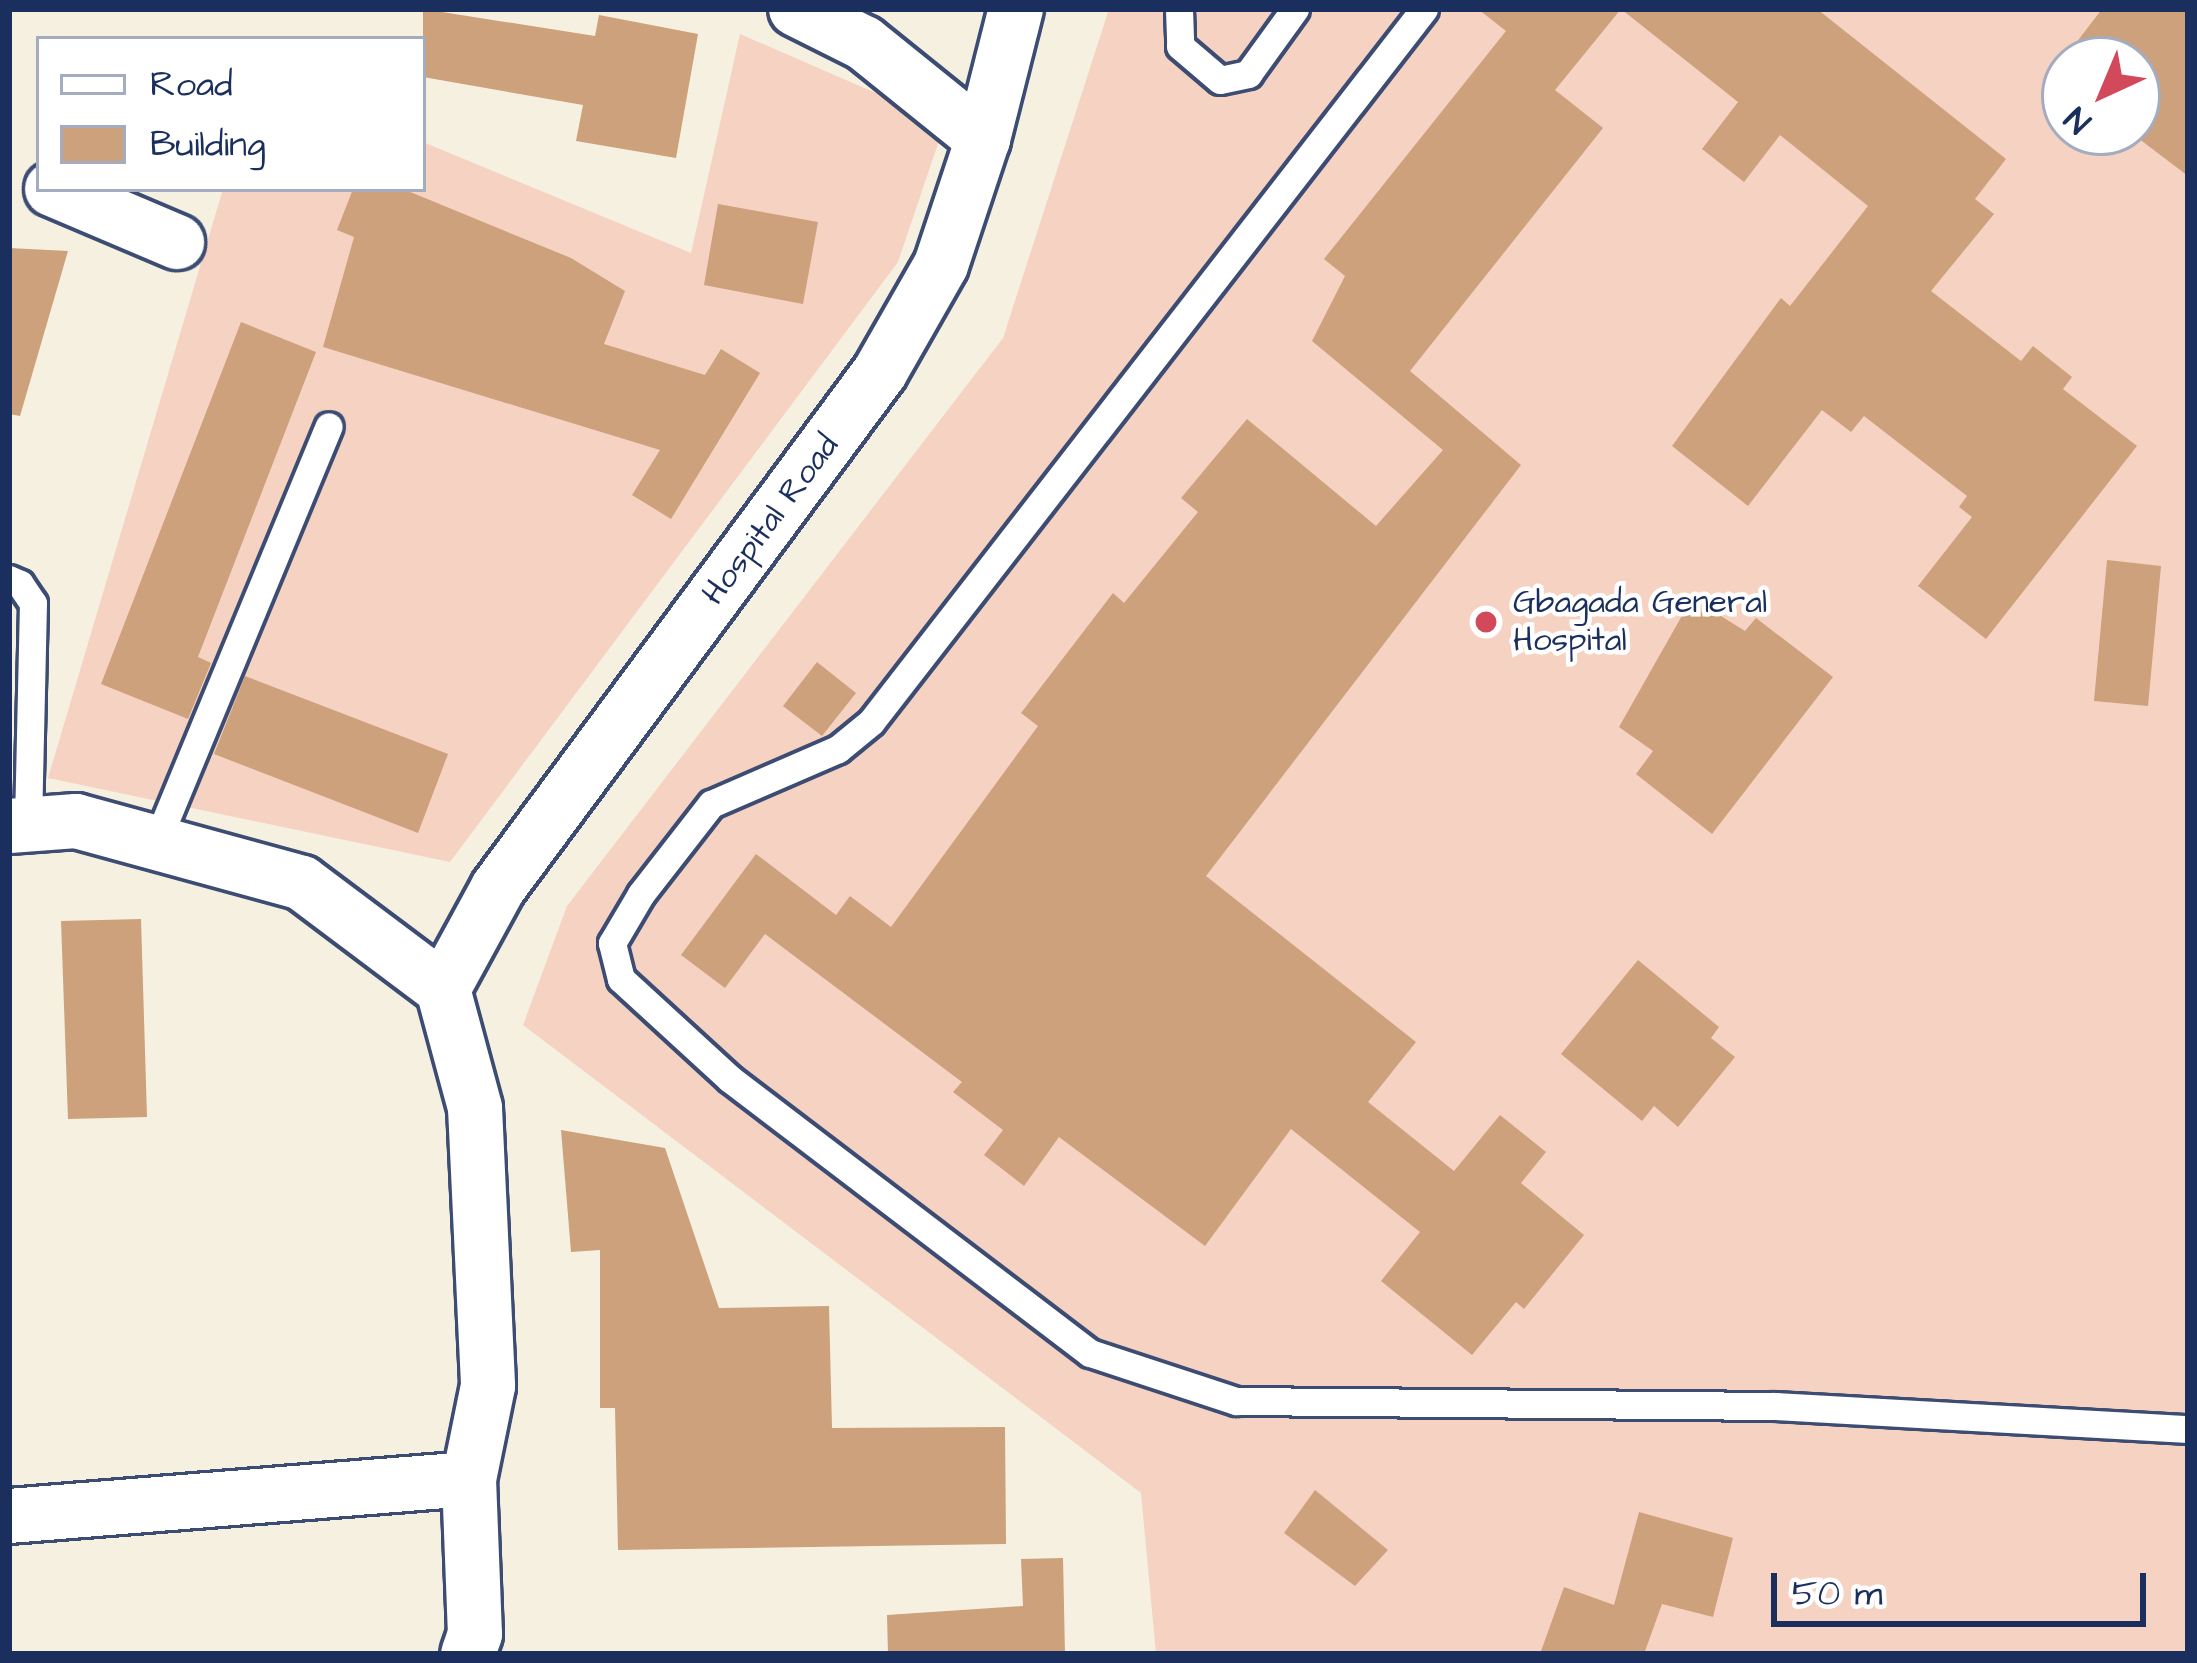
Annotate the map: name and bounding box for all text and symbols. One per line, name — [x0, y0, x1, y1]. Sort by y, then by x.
legend — [36, 36, 426, 192]
north arrow — [2041, 36, 2161, 156]
text: Road — [150, 59, 233, 110]
text: N — [2055, 96, 2102, 143]
text: Building — [150, 119, 265, 170]
street label: Hospital Road — [694, 427, 848, 613]
place label: Gbagada General Hospital — [1513, 583, 1767, 661]
marker: Gbagada General Hospital — [1470, 606, 1502, 638]
scale bar — [1777, 1549, 2152, 1623]
text: 50 m — [1792, 1568, 1883, 1619]

